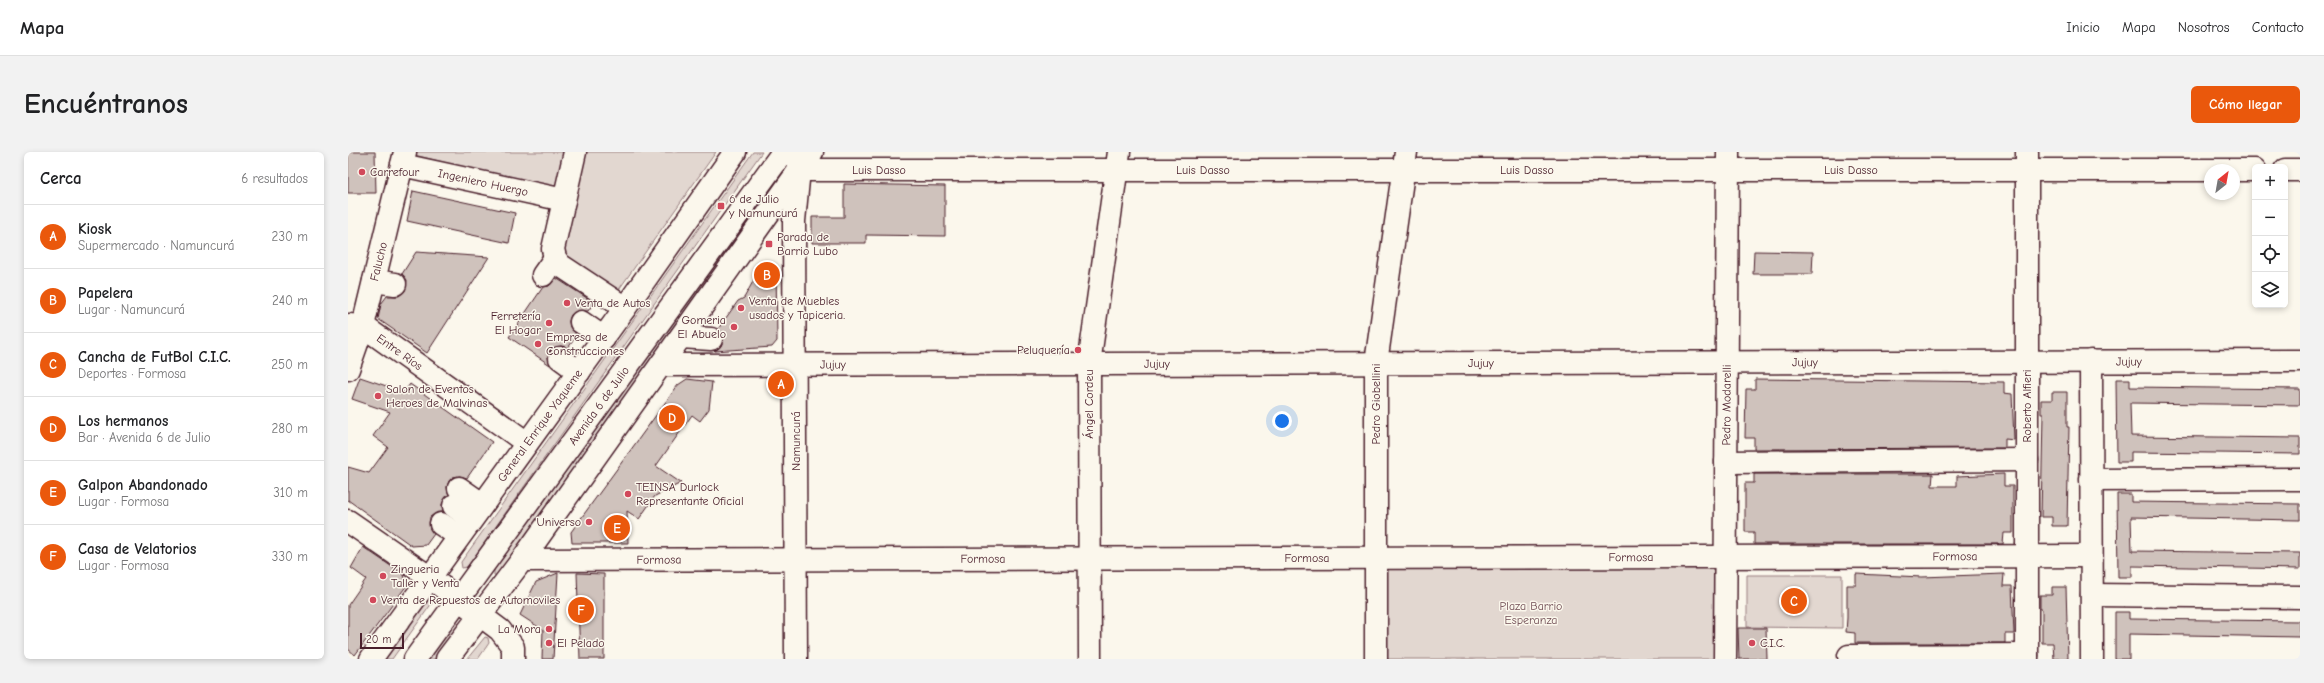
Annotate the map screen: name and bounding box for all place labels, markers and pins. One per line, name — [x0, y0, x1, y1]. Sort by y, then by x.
place label: Carrefour — [370, 165, 419, 179]
marker: Carrefour — [357, 167, 367, 177]
place label: 6 de Julio y Namuncurá — [728, 192, 798, 220]
marker: 6 de Julio y Namuncurá — [716, 201, 726, 211]
place label: Parada de Barrio Lubo — [777, 230, 838, 258]
marker: Parada de Barrio Lubo — [764, 239, 774, 249]
pin: B — [754, 260, 780, 290]
place label: Venta de Muebles usados y Tapiceria. — [749, 294, 845, 322]
place label: Venta de Autos — [575, 296, 650, 310]
marker: Venta de Autos — [562, 298, 572, 308]
marker: Venta de Muebles usados y Tapiceria. — [736, 303, 746, 313]
place label: Ferretería El Hogar — [491, 309, 541, 337]
place label: Gomeria El Abuelo — [678, 313, 726, 341]
marker: Ferretería El Hogar — [544, 318, 554, 328]
marker: Gomeria El Abuelo — [729, 322, 739, 332]
place label: Empresa de Construcciones — [546, 330, 624, 358]
marker: Empresa de Construcciones — [533, 339, 543, 349]
place label: Peluquería — [1017, 343, 1070, 357]
marker: Peluquería — [1073, 345, 1083, 355]
pin: A — [768, 369, 794, 399]
place label: Salon de Eventos Heroes de Malvinas — [386, 382, 487, 410]
marker: Salon de Eventos Heroes de Malvinas — [373, 391, 383, 401]
pin: D — [659, 403, 685, 433]
place label: TEINSA Durlock Representante Oficial — [636, 480, 744, 508]
marker: TEINSA Durlock Representante Oficial — [623, 489, 633, 499]
pin: E — [604, 513, 630, 543]
place label: Universo — [536, 515, 581, 529]
marker: Universo — [584, 517, 594, 527]
place label: Zingueria Taller y Venta — [391, 562, 459, 590]
marker: Zingueria Taller y Venta — [378, 571, 388, 581]
pin: C — [1781, 586, 1807, 616]
place label: Venta de Repuestos de Automoviles — [381, 593, 560, 607]
marker: Venta de Repuestos de Automoviles — [368, 595, 378, 605]
pin: F — [568, 595, 594, 625]
place label: La Mora — [498, 622, 541, 636]
marker: La Mora — [544, 624, 554, 634]
place label: El Pelado — [557, 636, 605, 650]
place label: C.I.C. — [1760, 636, 1785, 650]
marker: El Pelado — [544, 638, 554, 648]
marker: C.I.C. — [1747, 638, 1757, 648]

